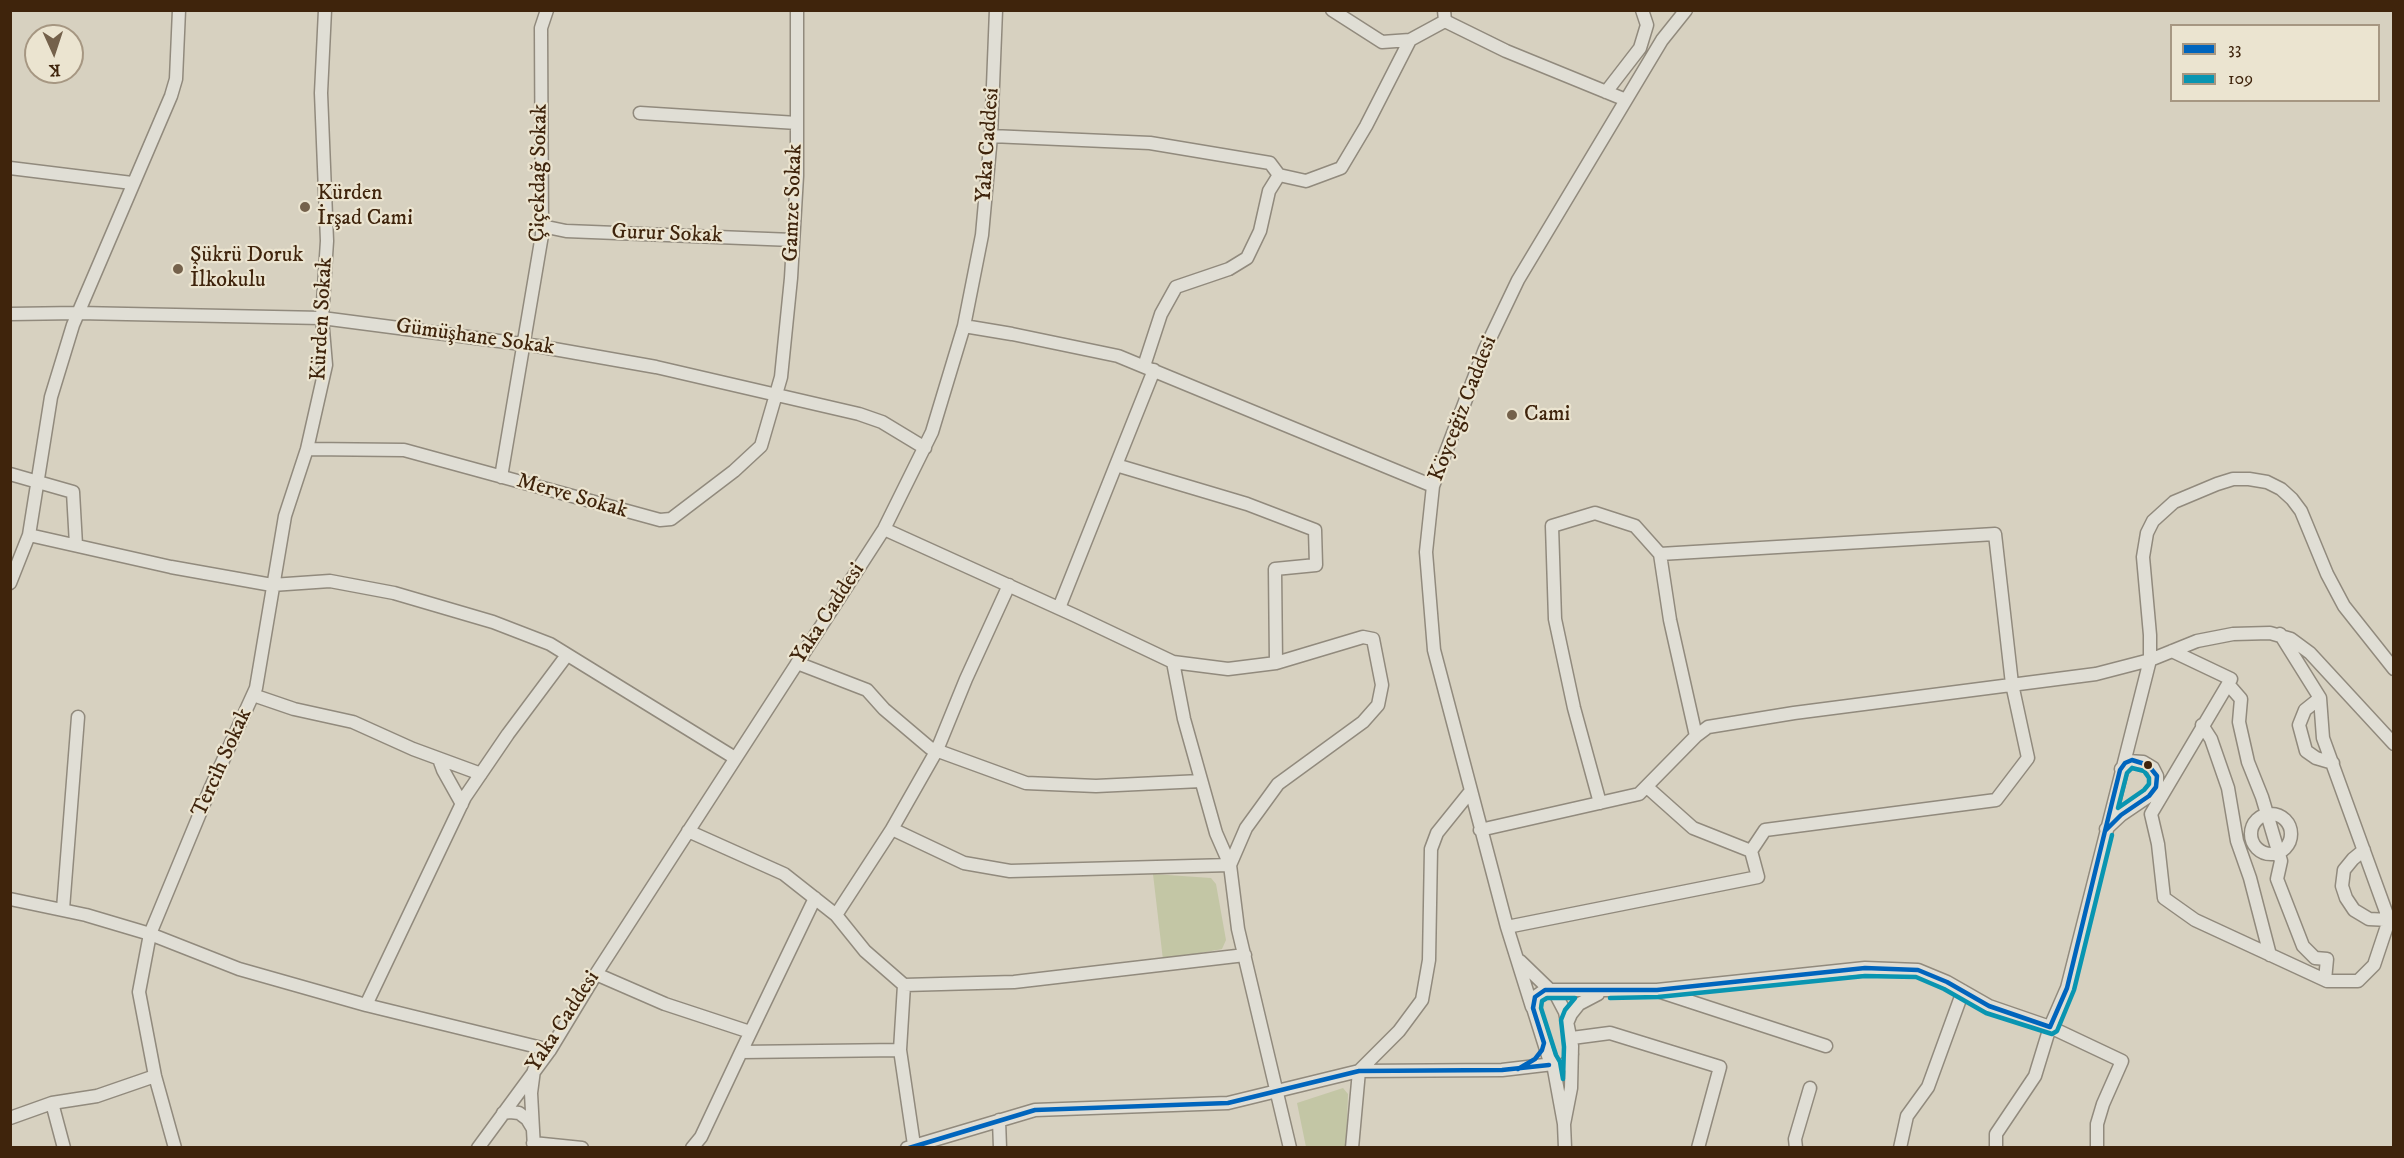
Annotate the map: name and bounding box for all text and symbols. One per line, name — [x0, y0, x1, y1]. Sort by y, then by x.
north arrow — [24, 24, 84, 84]
legend — [2170, 24, 2380, 102]
text: 33 — [2228, 38, 2241, 60]
text: K — [49, 60, 61, 80]
text: 109 — [2228, 68, 2253, 90]
street label: Yaka Caddesi — [972, 87, 1006, 203]
street label: Çiçekdağ Sokak — [526, 103, 554, 243]
street label: Gamze Sokak — [779, 144, 809, 262]
place label: Kürden İrşad Cami — [317, 181, 413, 232]
marker: Kürden İrşad Cami — [298, 200, 312, 214]
street label: Gurur Sokak — [611, 220, 723, 250]
place label: Şükrü Doruk İlkokulu — [190, 243, 303, 294]
street label: Kürden Sokak — [307, 257, 339, 381]
marker: Şükrü Doruk İlkokulu — [171, 262, 185, 276]
street label: Gümüşhane Sokak — [394, 314, 556, 362]
street label: Köyceğiz Caddesi — [1424, 333, 1504, 485]
place label: Cami — [1524, 402, 1570, 428]
marker: Cami — [1505, 408, 1519, 422]
street label: Merve Sokak — [513, 469, 631, 525]
street label: Yaka Caddesi — [787, 559, 871, 669]
street label: Tercih Sokak — [187, 704, 259, 822]
unlabelled marker — [2142, 759, 2154, 771]
street label: Yaka Caddesi — [522, 967, 606, 1077]

